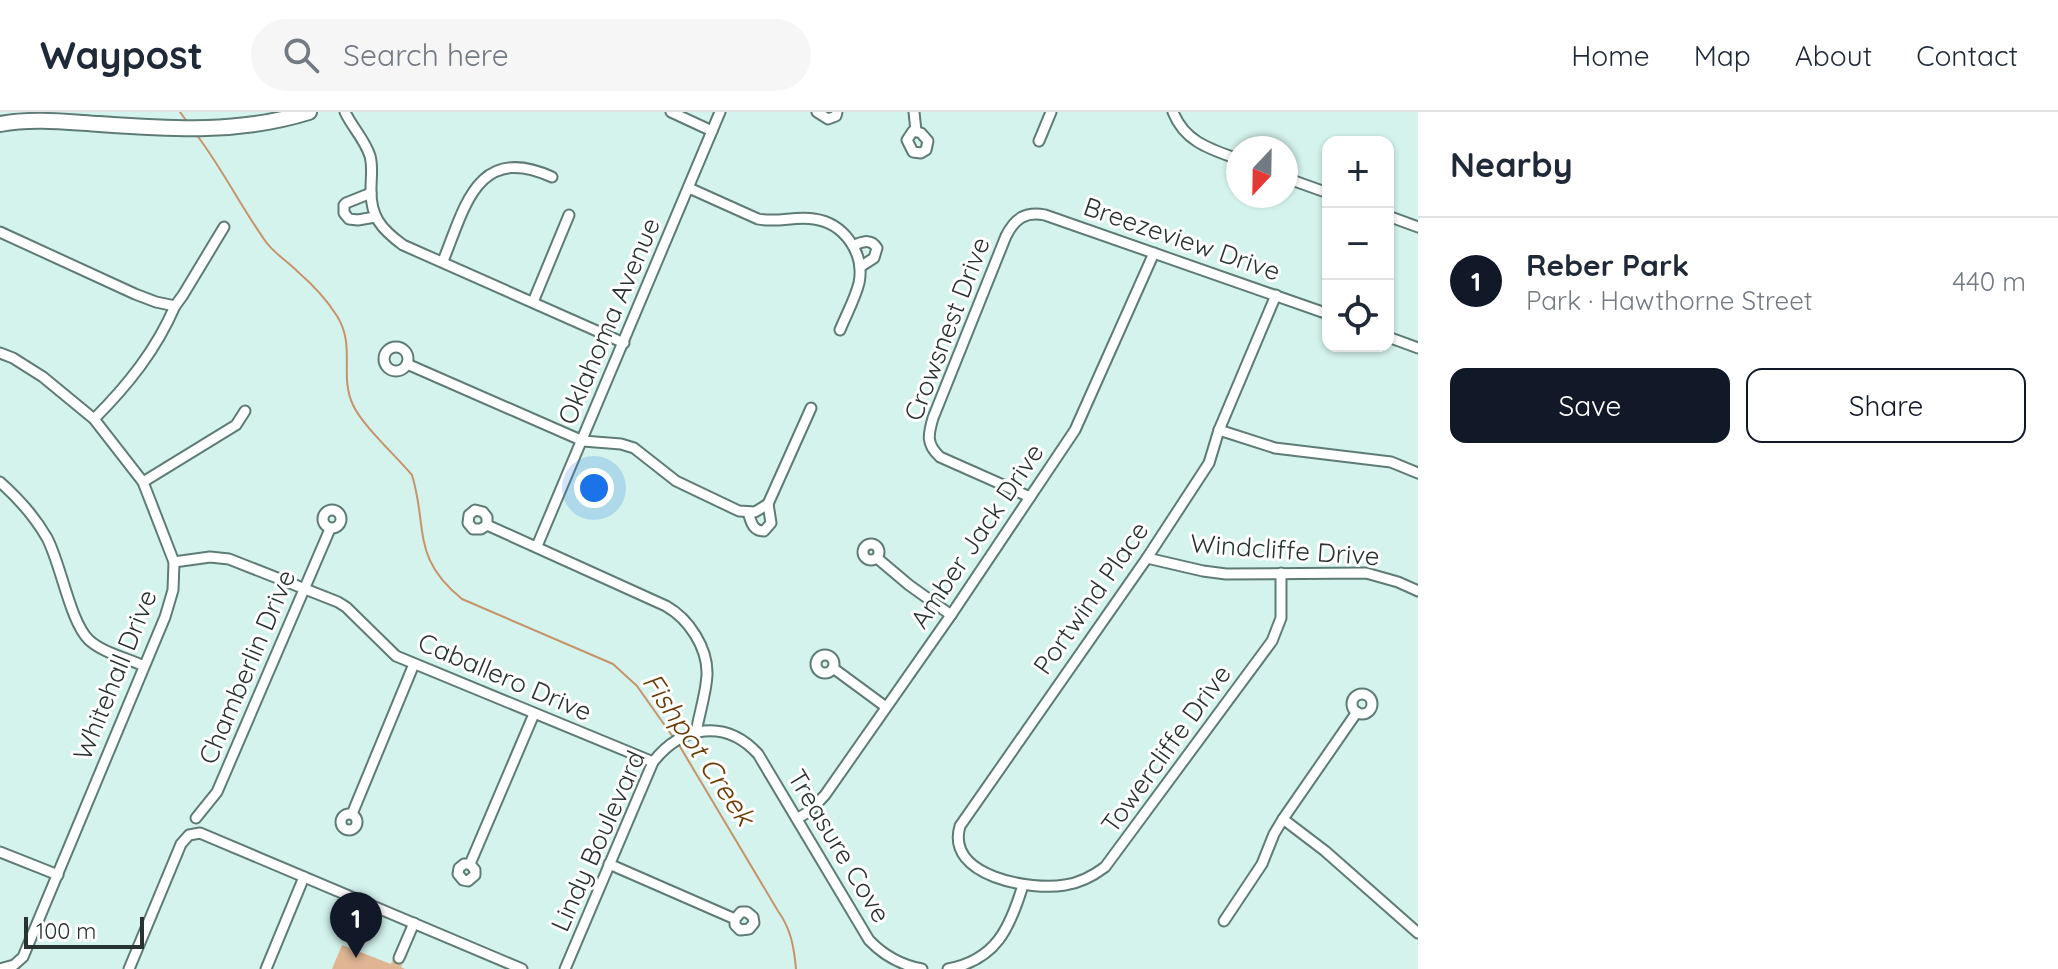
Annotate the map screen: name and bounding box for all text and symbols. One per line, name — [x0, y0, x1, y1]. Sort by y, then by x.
search box — [251, 19, 811, 91]
text: Waypost — [40, 31, 203, 79]
icon: search — [279, 33, 323, 77]
text: Search here — [343, 36, 509, 74]
text: Home — [1571, 38, 1650, 73]
text: Map — [1694, 38, 1751, 73]
text: About — [1795, 38, 1872, 73]
text: Contact — [1916, 38, 2018, 73]
north arrow — [1226, 136, 1298, 208]
map controls — [1322, 136, 1394, 352]
button: + — [1322, 136, 1394, 208]
text: Nearby — [1450, 143, 1573, 186]
street label: Breezeview Drive — [1080, 189, 1285, 288]
button: − — [1322, 208, 1394, 280]
street label: Oklahoma Avenue — [550, 212, 667, 429]
street label: Crowsnest Drive — [896, 232, 997, 425]
text: Reber Park — [1526, 246, 1689, 284]
text: 1 — [1471, 265, 1481, 298]
text: 440 m — [1952, 265, 2026, 298]
button: locate — [1322, 280, 1394, 352]
text: Park · Hawthorne Street — [1526, 284, 1813, 317]
button: Save — [1450, 368, 1730, 443]
button: Share — [1746, 368, 2026, 443]
street label: Amber Jack Drive — [903, 437, 1051, 634]
your location — [574, 468, 614, 508]
street label: Portwind Place — [1026, 515, 1155, 681]
street label: Windcliffe Drive — [1189, 526, 1381, 573]
street label: Chamberlin Drive — [191, 565, 302, 769]
street label: Whitehall Drive — [65, 585, 164, 765]
street label: Caballero Drive — [413, 625, 597, 728]
street label: Towercliffe Drive — [1093, 658, 1238, 839]
water label: Fishpot Creek — [635, 666, 765, 834]
street label: Lindy Boulevard — [543, 745, 652, 936]
street label: Treasure Cove — [781, 763, 898, 928]
pin: 1 — [330, 892, 382, 958]
scale bar — [24, 913, 144, 949]
text: 100 m — [36, 917, 96, 945]

